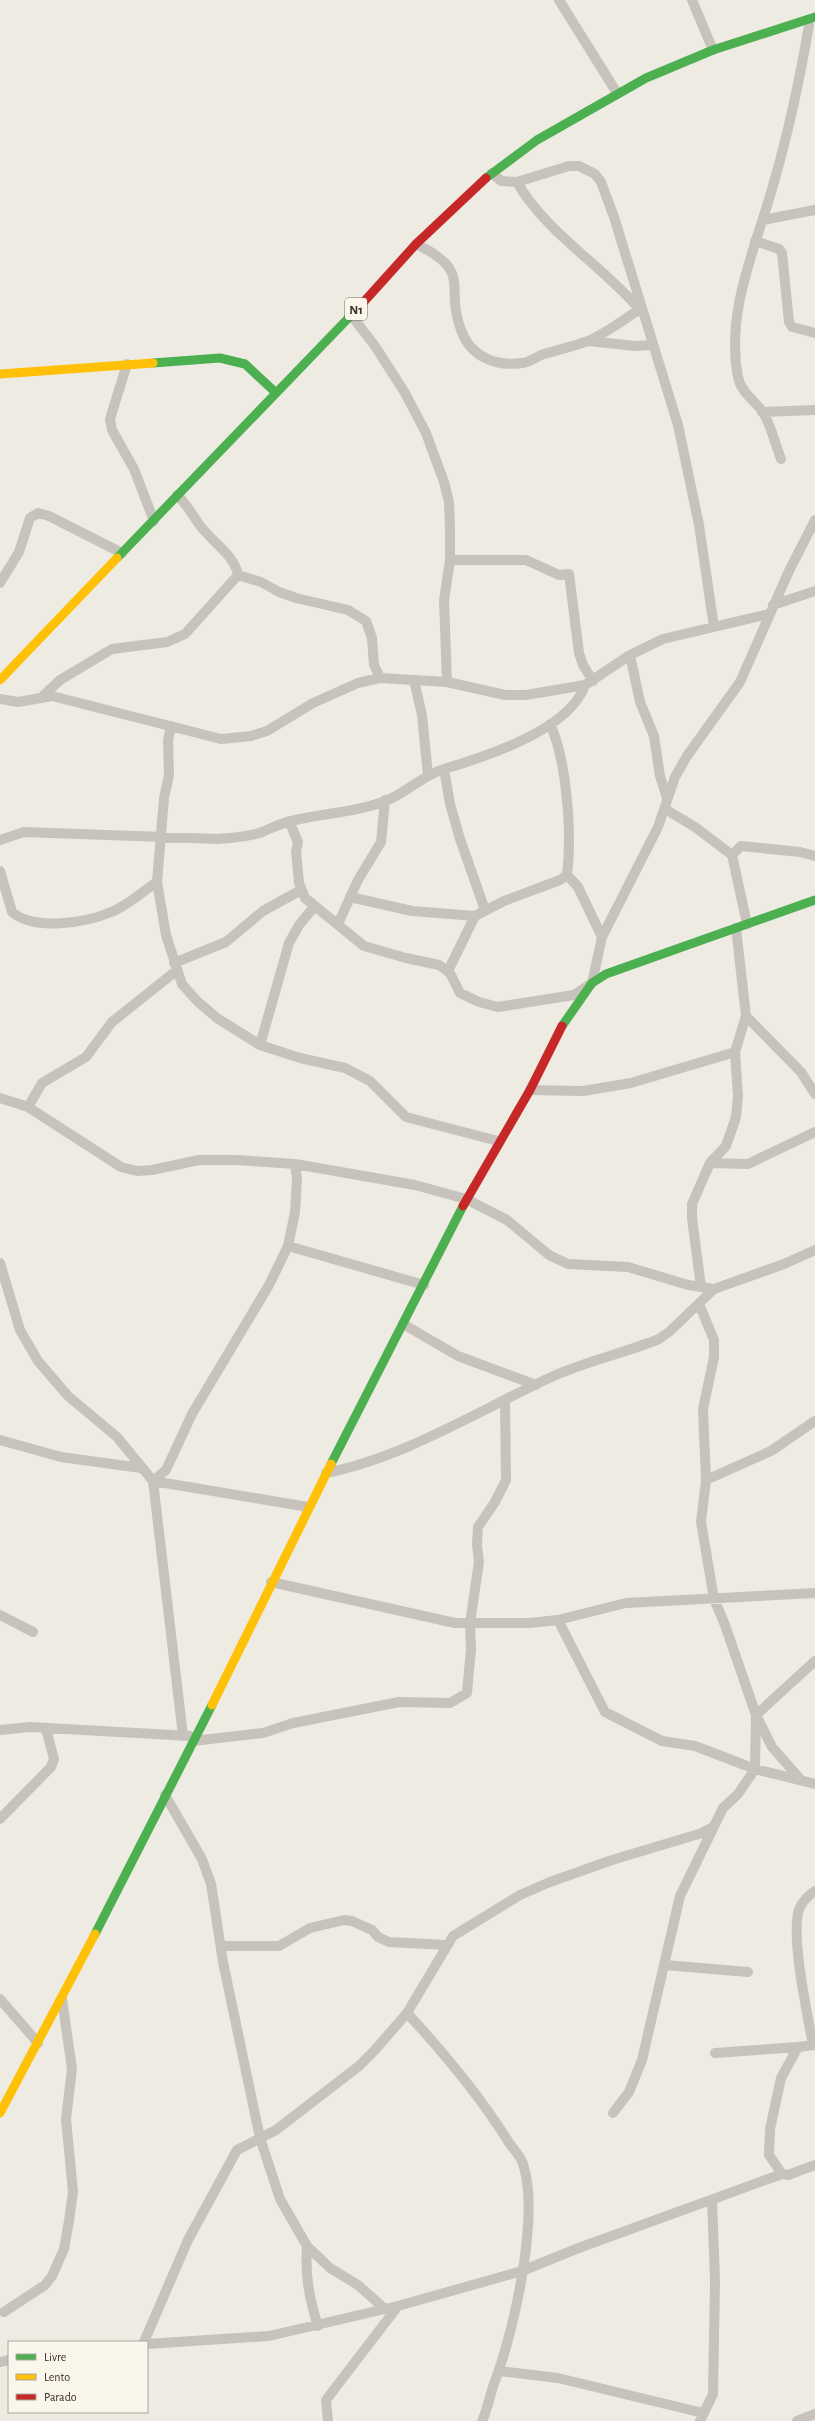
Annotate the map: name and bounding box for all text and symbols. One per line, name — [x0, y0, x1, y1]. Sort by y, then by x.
road number: N1 — [345, 298, 367, 320]
legend — [8, 2341, 148, 2413]
text: Livre — [44, 2351, 66, 2363]
text: Lento — [44, 2371, 70, 2383]
text: Parado — [44, 2391, 77, 2403]

